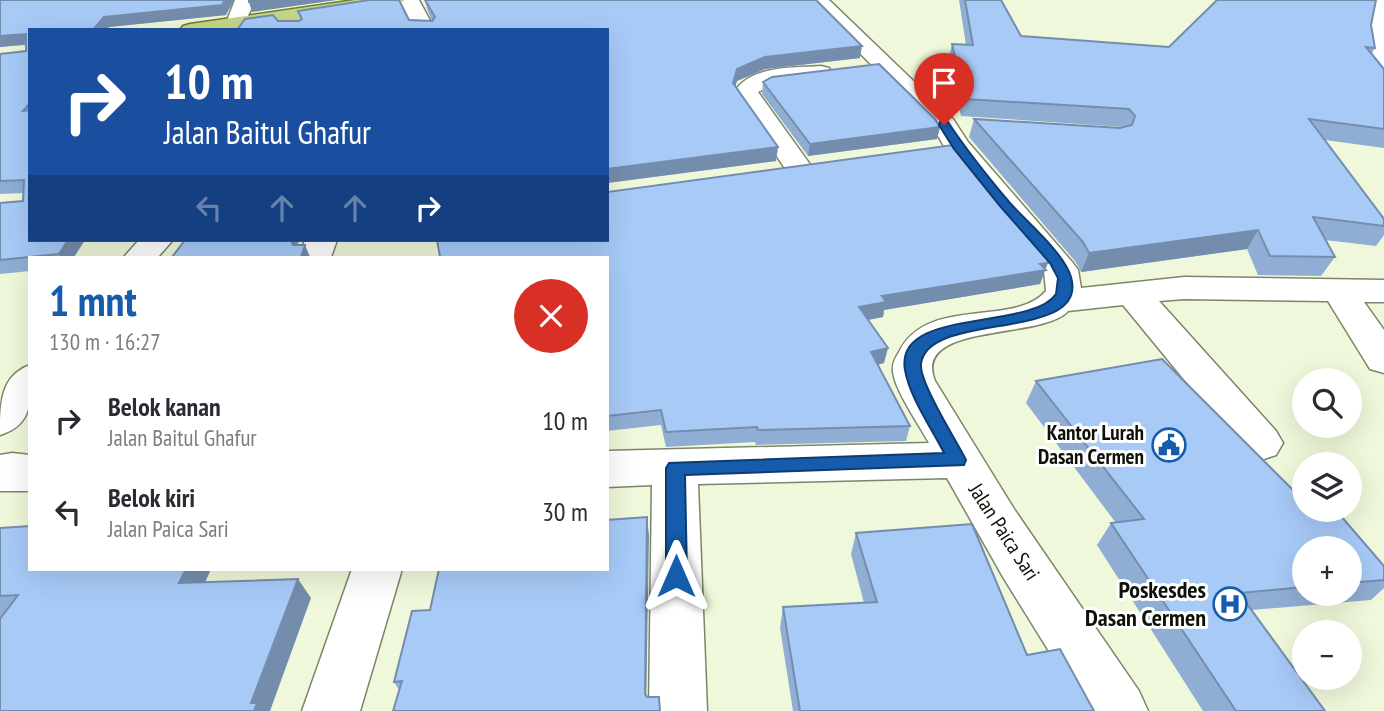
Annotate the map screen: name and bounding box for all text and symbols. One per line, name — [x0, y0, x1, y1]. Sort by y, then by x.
text: 10 m — [164, 49, 253, 113]
pin — [914, 53, 974, 125]
icon: right — [49, 56, 140, 147]
icon: arrive — [925, 64, 963, 102]
text: Jalan Baitul Ghafur — [164, 111, 371, 153]
icon: left — [190, 189, 228, 227]
icon: ahead — [263, 189, 301, 227]
icon: ahead — [336, 189, 374, 227]
icon: right — [409, 189, 447, 227]
text: 1 mnt — [49, 273, 137, 328]
button: close — [514, 279, 588, 353]
text: 130 m · 16:27 — [49, 327, 161, 356]
map controls — [1292, 368, 1362, 690]
button: search — [1292, 368, 1362, 438]
text: Belok kanan — [108, 390, 221, 423]
icon: right — [49, 402, 87, 440]
text: 10 m — [542, 404, 588, 437]
place label: Kantor Lurah Dasan Cermen — [1038, 419, 1144, 470]
text: Jalan Baitul Ghafur — [108, 423, 257, 452]
public building icon: Kantor Lurah Dasan Cermen — [1150, 426, 1188, 464]
button: layers — [1292, 452, 1362, 522]
street label: Jalan Paica Sari — [963, 477, 1046, 585]
text: Belok kiri — [108, 481, 195, 514]
icon: left — [49, 493, 87, 531]
text: 30 m — [542, 495, 588, 528]
text: Jalan Paica Sari — [108, 514, 229, 543]
button: + — [1292, 536, 1362, 606]
position arrow — [639, 539, 713, 613]
place label: Poskesdes Dasan Cermen — [1085, 574, 1206, 633]
hospital icon: Poskesdes Dasan Cermen — [1211, 585, 1249, 623]
button: − — [1292, 620, 1362, 690]

